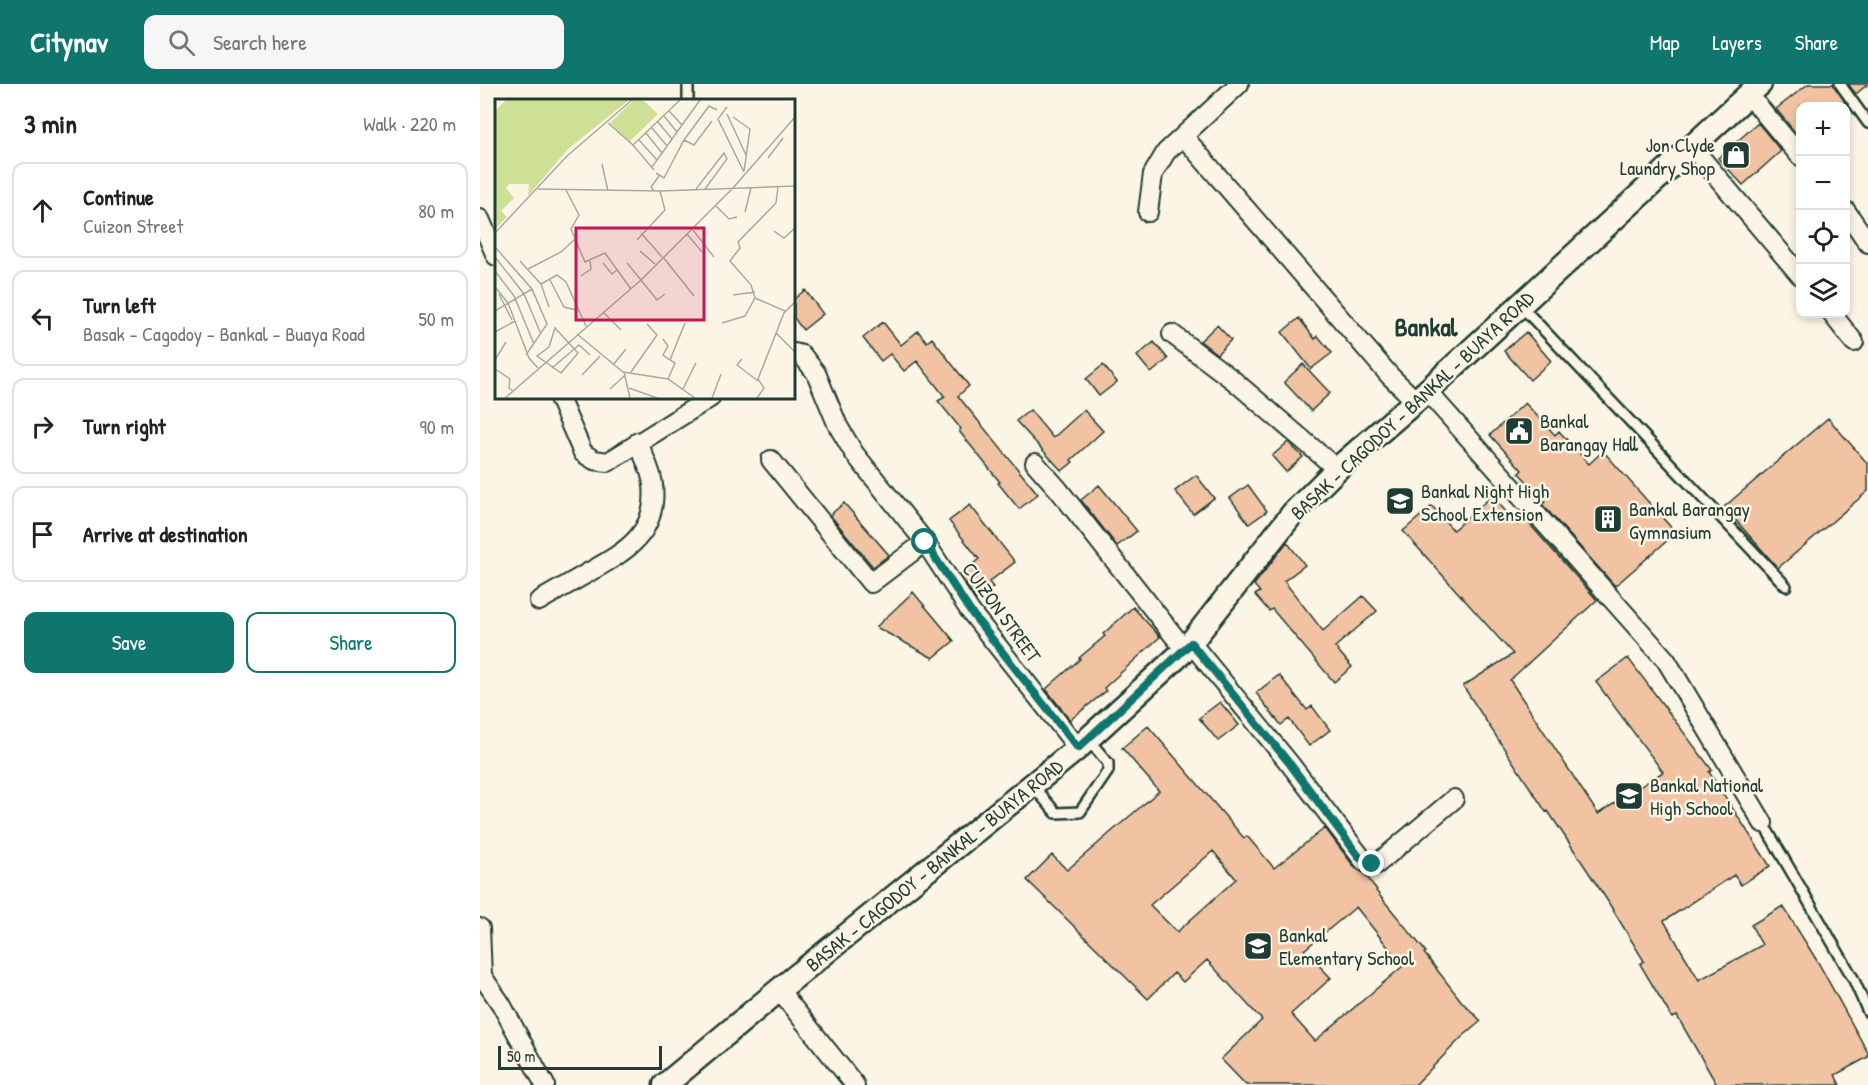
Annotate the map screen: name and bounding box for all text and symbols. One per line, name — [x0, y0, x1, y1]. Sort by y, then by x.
search box — [144, 15, 564, 69]
text: Citynav — [30, 23, 108, 61]
icon: search — [165, 26, 198, 59]
text: Search here — [213, 27, 307, 57]
text: Map — [1650, 28, 1679, 57]
text: Layers — [1712, 28, 1762, 57]
text: Share — [1795, 28, 1838, 57]
inset map — [495, 99, 795, 399]
map controls — [1796, 102, 1850, 318]
button: + — [1796, 102, 1850, 156]
text: 3 min — [24, 106, 77, 141]
text: Walk · 220 m — [363, 110, 456, 137]
place label: Jon Clyde Laundry Shop — [1620, 131, 1715, 181]
shop icon: Jon Clyde Laundry Shop — [1720, 139, 1752, 171]
button: − — [1796, 156, 1850, 210]
text: Continue — [83, 182, 154, 212]
icon: ahead — [26, 194, 59, 227]
text: 80 m — [418, 197, 454, 224]
button: locate — [1796, 210, 1850, 264]
text: Cuizon Street — [83, 212, 183, 239]
button: layers — [1796, 264, 1850, 318]
street label: BASAK - CAGODOY - BANKAL - BUAYA ROAD — [1284, 284, 1540, 525]
text: Turn left — [83, 290, 156, 320]
icon: left — [26, 302, 59, 335]
text: 50 m — [418, 305, 454, 332]
district label: Bankal — [1394, 309, 1459, 344]
text: Basak - Cagodoy - Bankal - Buaya Road — [83, 320, 365, 347]
place label: Bankal Barangay Hall — [1540, 407, 1639, 457]
icon: right — [26, 410, 59, 443]
text: Turn right — [83, 411, 166, 441]
text: 90 m — [420, 413, 454, 440]
public building icon: Bankal Barangay Hall — [1503, 415, 1535, 447]
place label: Bankal Night High School Extension — [1421, 477, 1549, 527]
school or university icon: Bankal Night High School Extension — [1384, 485, 1416, 517]
place label: Bankal Barangay Gymnasium — [1629, 495, 1750, 545]
building icon: Bankal Barangay Gymnasium — [1592, 503, 1624, 535]
icon: arrive — [26, 518, 59, 551]
text: Arrive at destination — [83, 519, 248, 549]
route start — [911, 528, 937, 554]
street label: CUIZON STREET — [956, 556, 1048, 668]
button: Save — [24, 612, 234, 673]
button: Share — [246, 612, 456, 673]
street label: BASAK - CAGODOY - BANKAL - BUAYA ROAD — [800, 752, 1069, 977]
place label: Bankal National High School — [1650, 771, 1764, 821]
school or university icon: Bankal National High School — [1613, 780, 1645, 812]
route end — [1358, 850, 1384, 876]
place label: Bankal Elementary School — [1279, 921, 1415, 971]
school or university icon: Bankal Elementary School — [1242, 930, 1274, 962]
scale bar — [498, 1043, 662, 1070]
text: 50 m — [507, 1045, 536, 1067]

